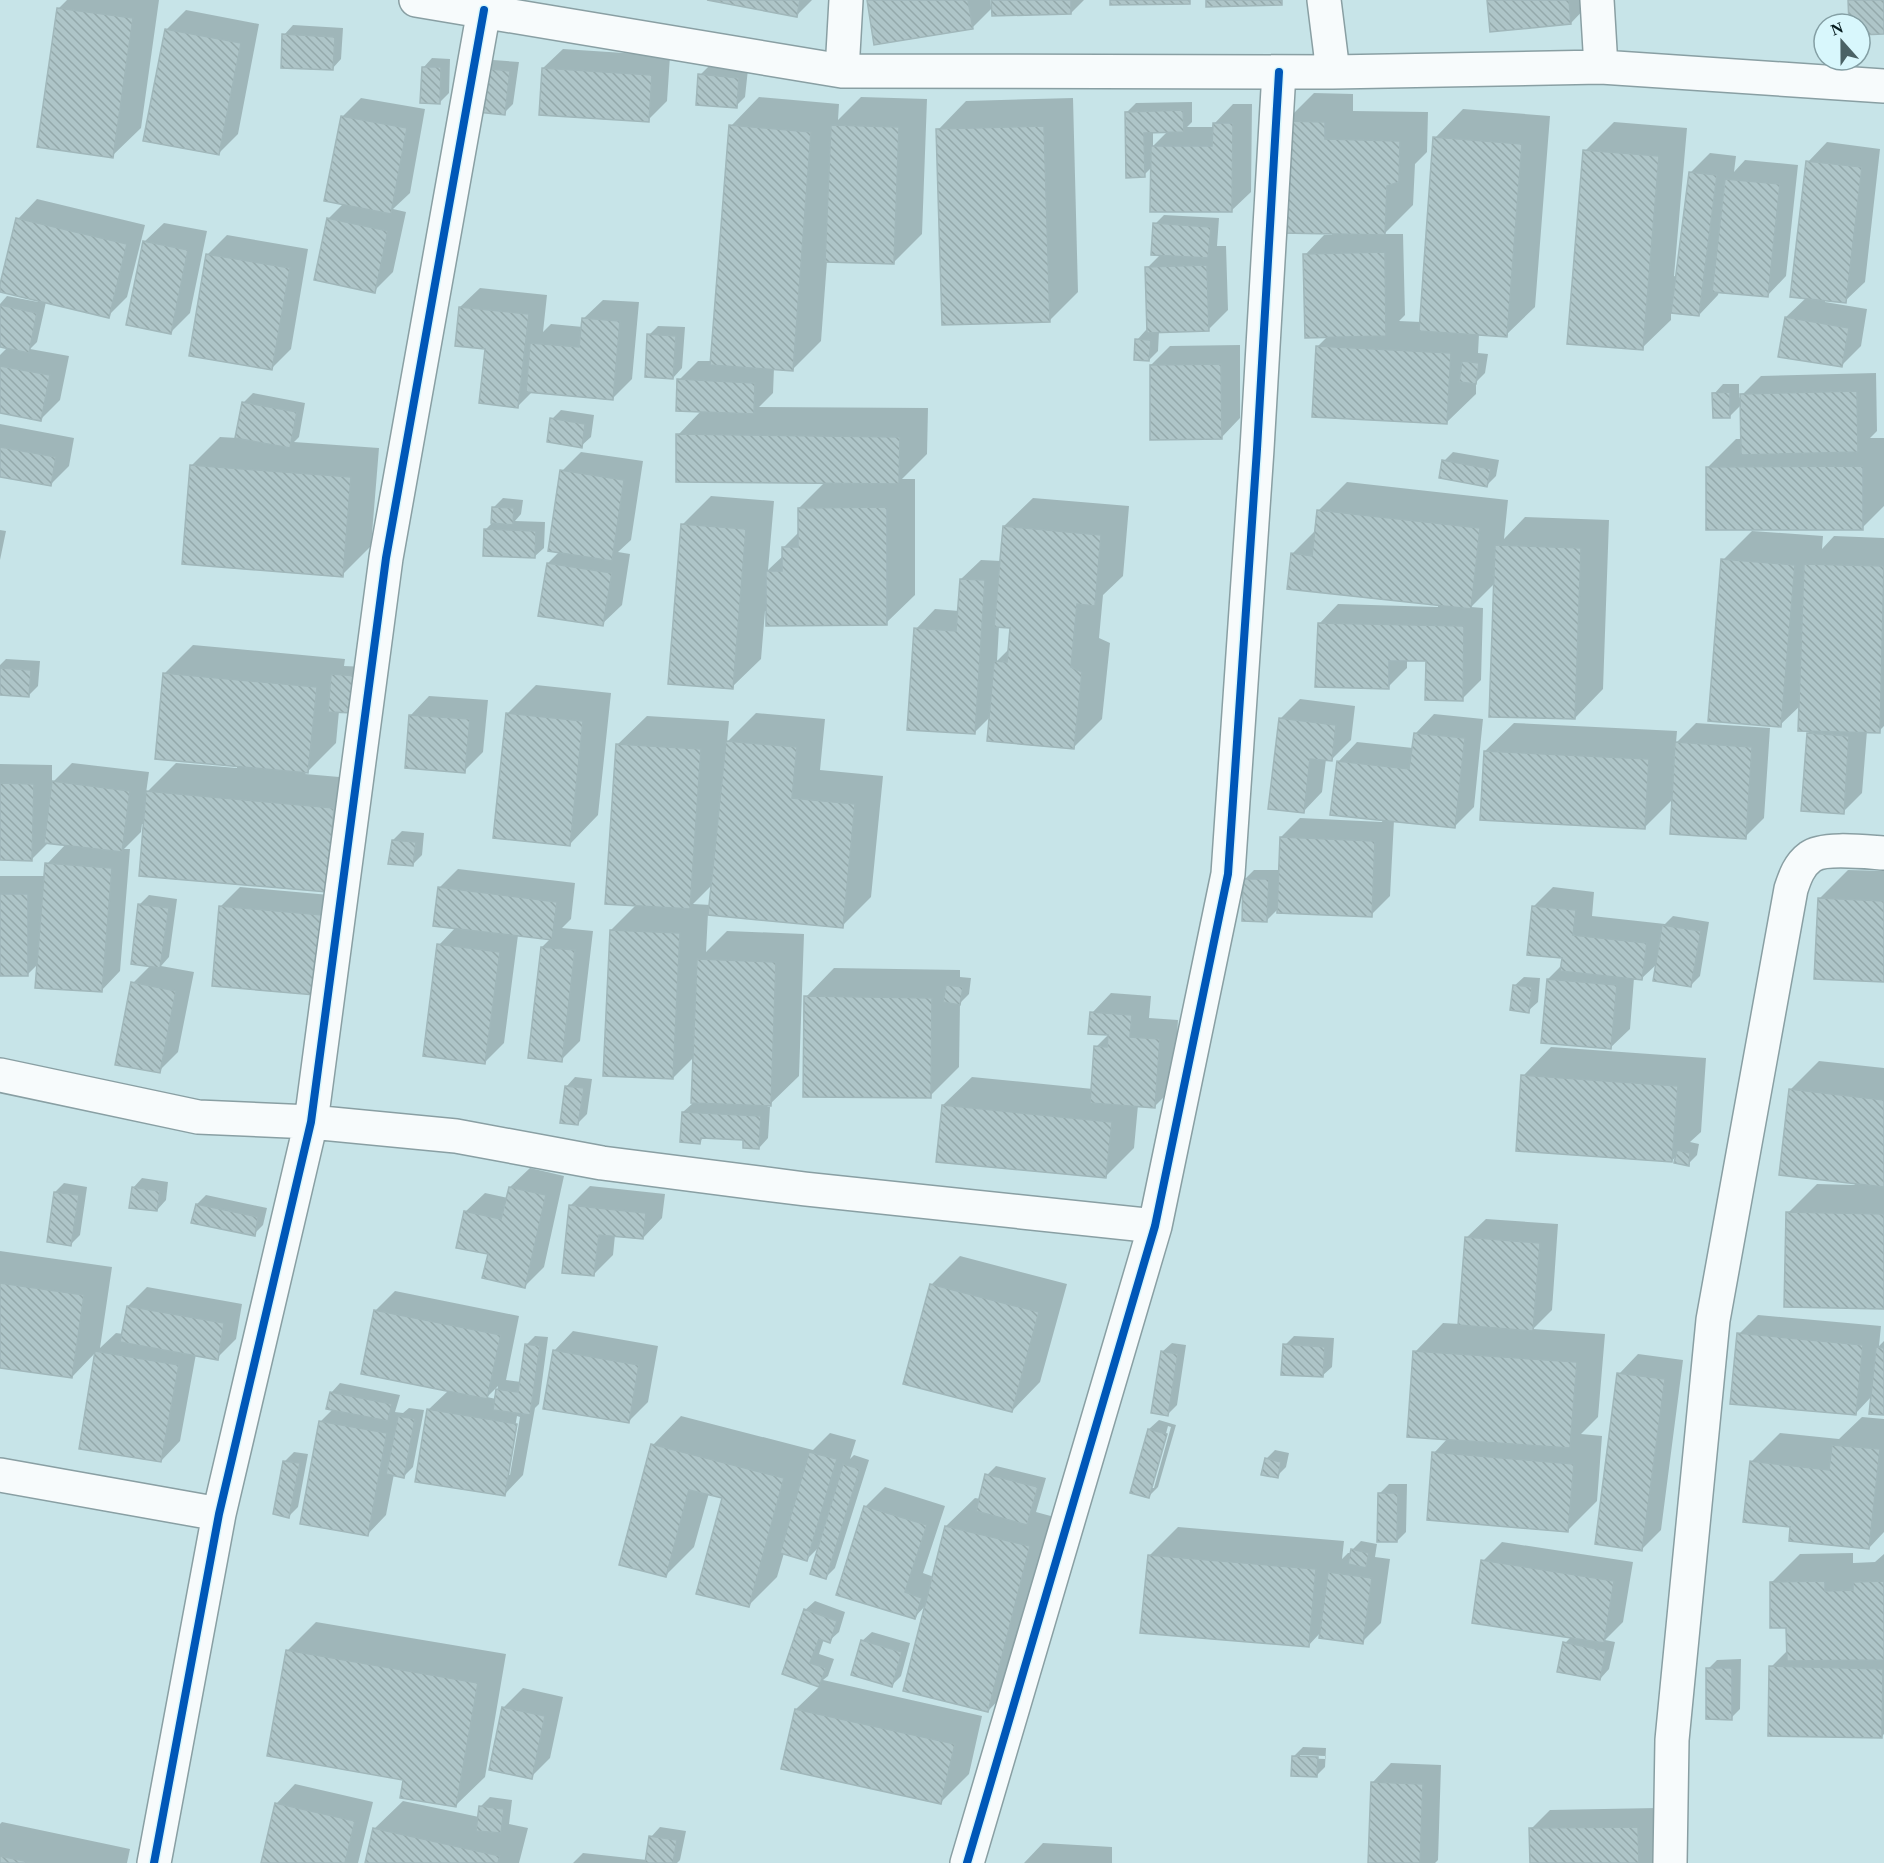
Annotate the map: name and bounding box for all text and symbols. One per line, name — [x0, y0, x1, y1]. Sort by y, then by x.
north arrow — [1812, 12, 1872, 72]
text: N — [1828, 18, 1846, 38]

